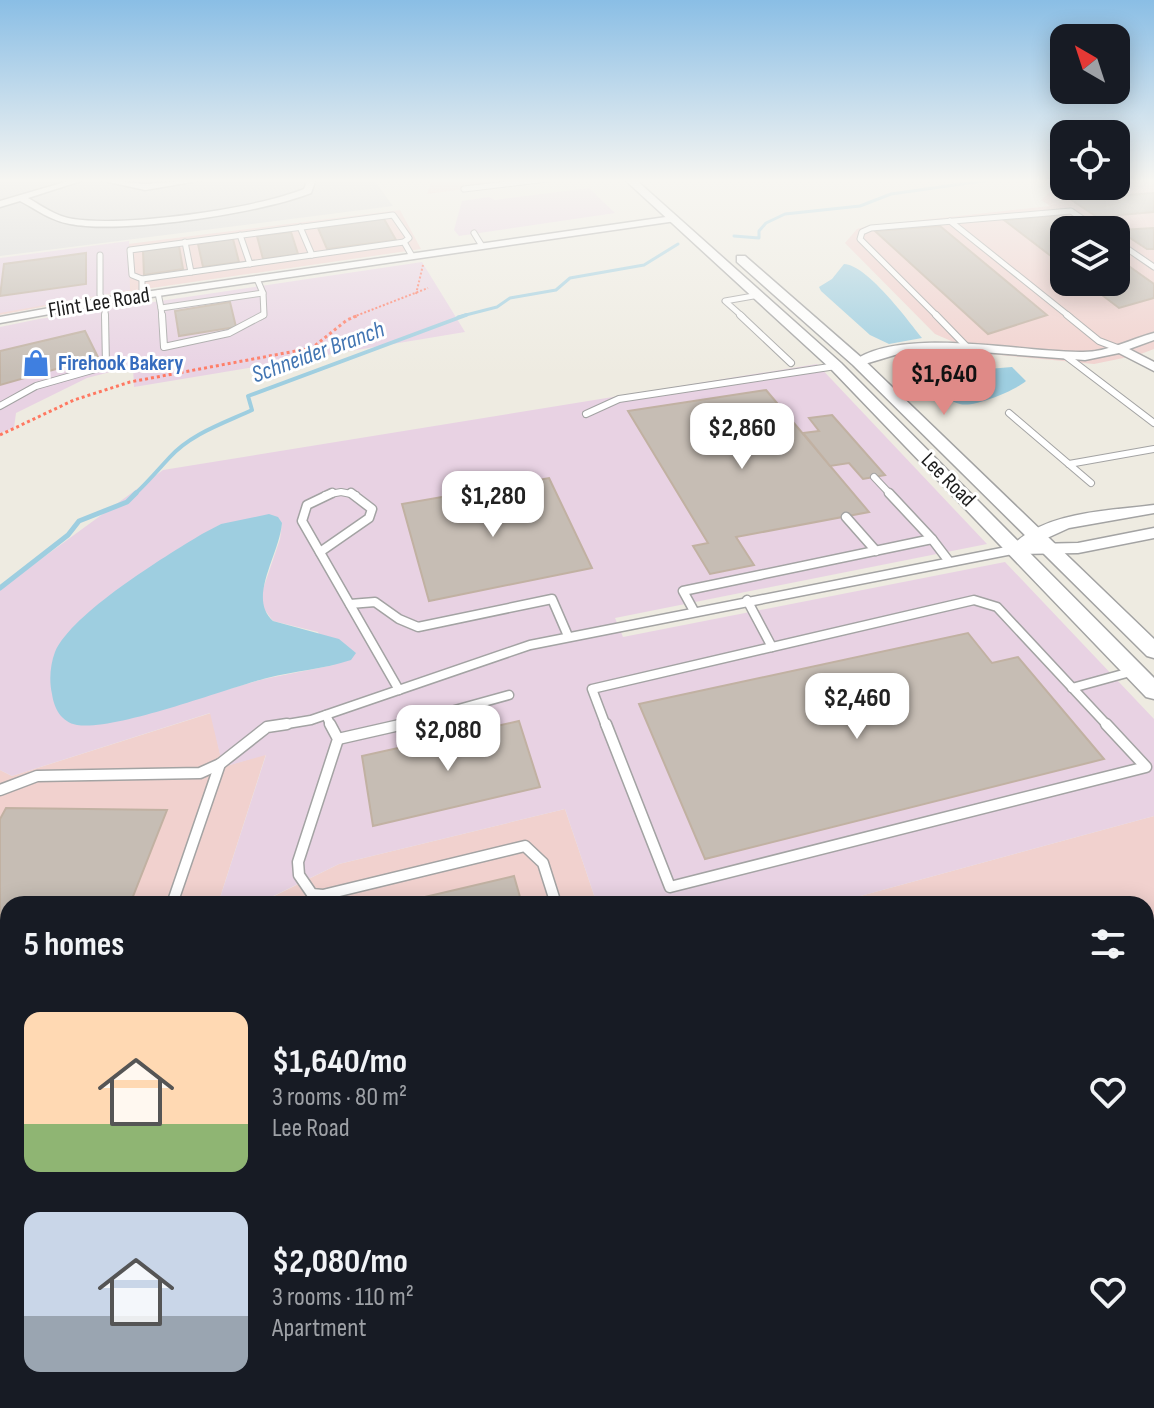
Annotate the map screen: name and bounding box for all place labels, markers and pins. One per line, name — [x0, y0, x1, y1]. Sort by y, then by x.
shop icon: Firehook Bakery — [21, 348, 51, 378]
pin: $1,640 — [879, 349, 1009, 417]
place label: Firehook Bakery — [58, 350, 183, 377]
pin: $2,860 — [677, 403, 807, 471]
pin: $1,280 — [428, 471, 558, 539]
pin: $2,460 — [792, 673, 922, 741]
pin: $2,080 — [383, 705, 513, 773]

